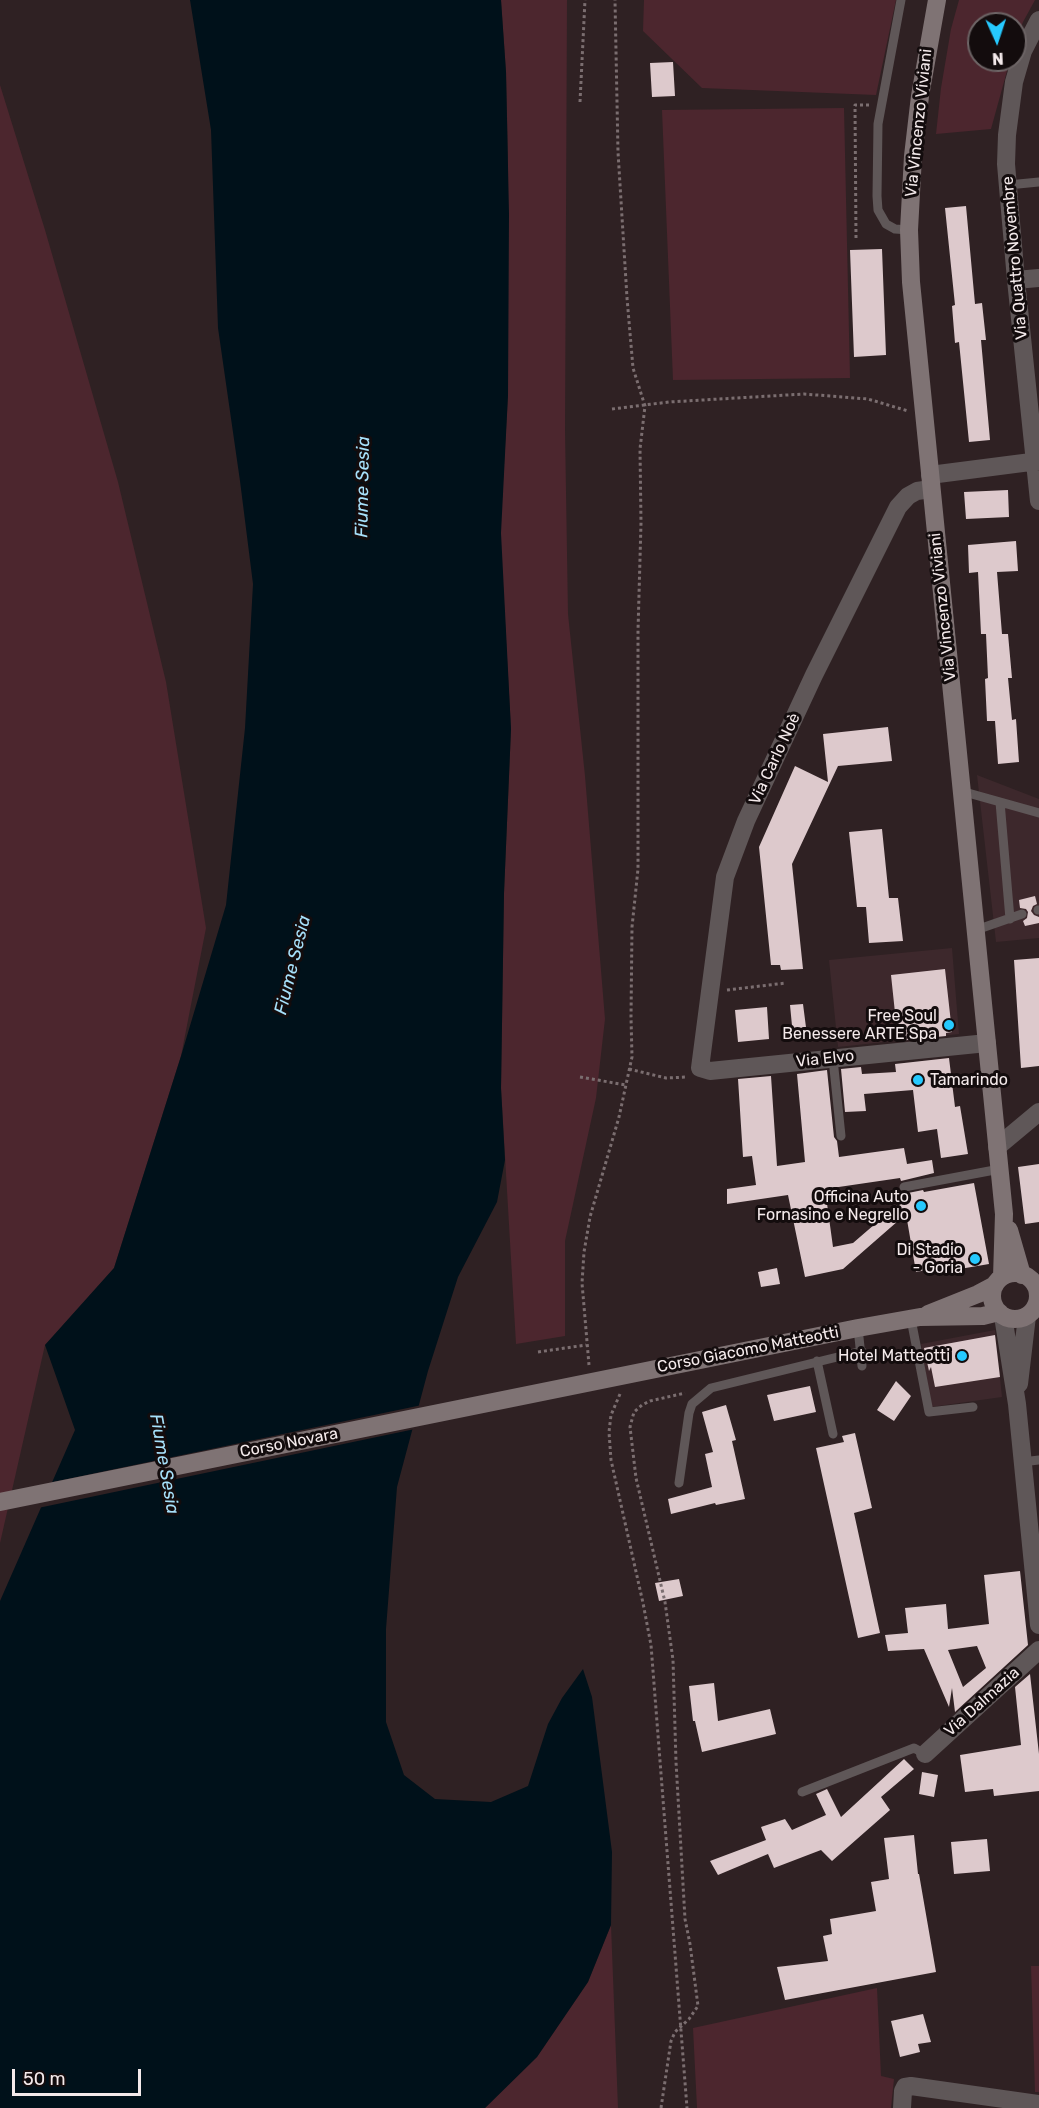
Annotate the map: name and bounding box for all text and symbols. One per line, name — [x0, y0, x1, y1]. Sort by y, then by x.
north arrow — [967, 12, 1027, 72]
street label: Via Vincenzo Viviani — [902, 48, 936, 198]
text: N — [992, 49, 1004, 68]
street label: Via Quattro Novembre — [998, 175, 1032, 341]
water label: Fiume Sesia — [351, 436, 375, 538]
street label: Via Vincenzo Viviani — [926, 532, 960, 682]
street label: Via Carlo Noè — [745, 710, 805, 808]
water label: Fiume Sesia — [270, 913, 316, 1017]
place label: Free Soul Benessere ARTE Spa — [782, 1006, 937, 1044]
marker: Free Soul Benessere ARTE Spa — [942, 1018, 956, 1032]
street label: Via Elvo — [795, 1046, 855, 1072]
place label: Tamarindo — [930, 1070, 1008, 1090]
marker: Tamarindo — [911, 1073, 925, 1087]
place label: Officina Auto Fornasino e Negrello — [757, 1187, 909, 1225]
marker: Officina Auto Fornasino e Negrello — [914, 1199, 928, 1213]
place label: Di Stadio - Goria — [897, 1240, 963, 1278]
marker: Di Stadio - Goria — [968, 1252, 982, 1266]
street label: Corso Giacomo Matteotti — [656, 1323, 840, 1377]
place label: Hotel Matteotti — [838, 1346, 950, 1366]
marker: Hotel Matteotti — [955, 1349, 969, 1363]
water label: Fiume Sesia — [145, 1412, 183, 1516]
street label: Corso Novara — [238, 1424, 340, 1462]
street label: Via Dalmazia — [940, 1663, 1024, 1741]
scale bar — [15, 2057, 144, 2095]
text: 50 m — [23, 2068, 66, 2090]

